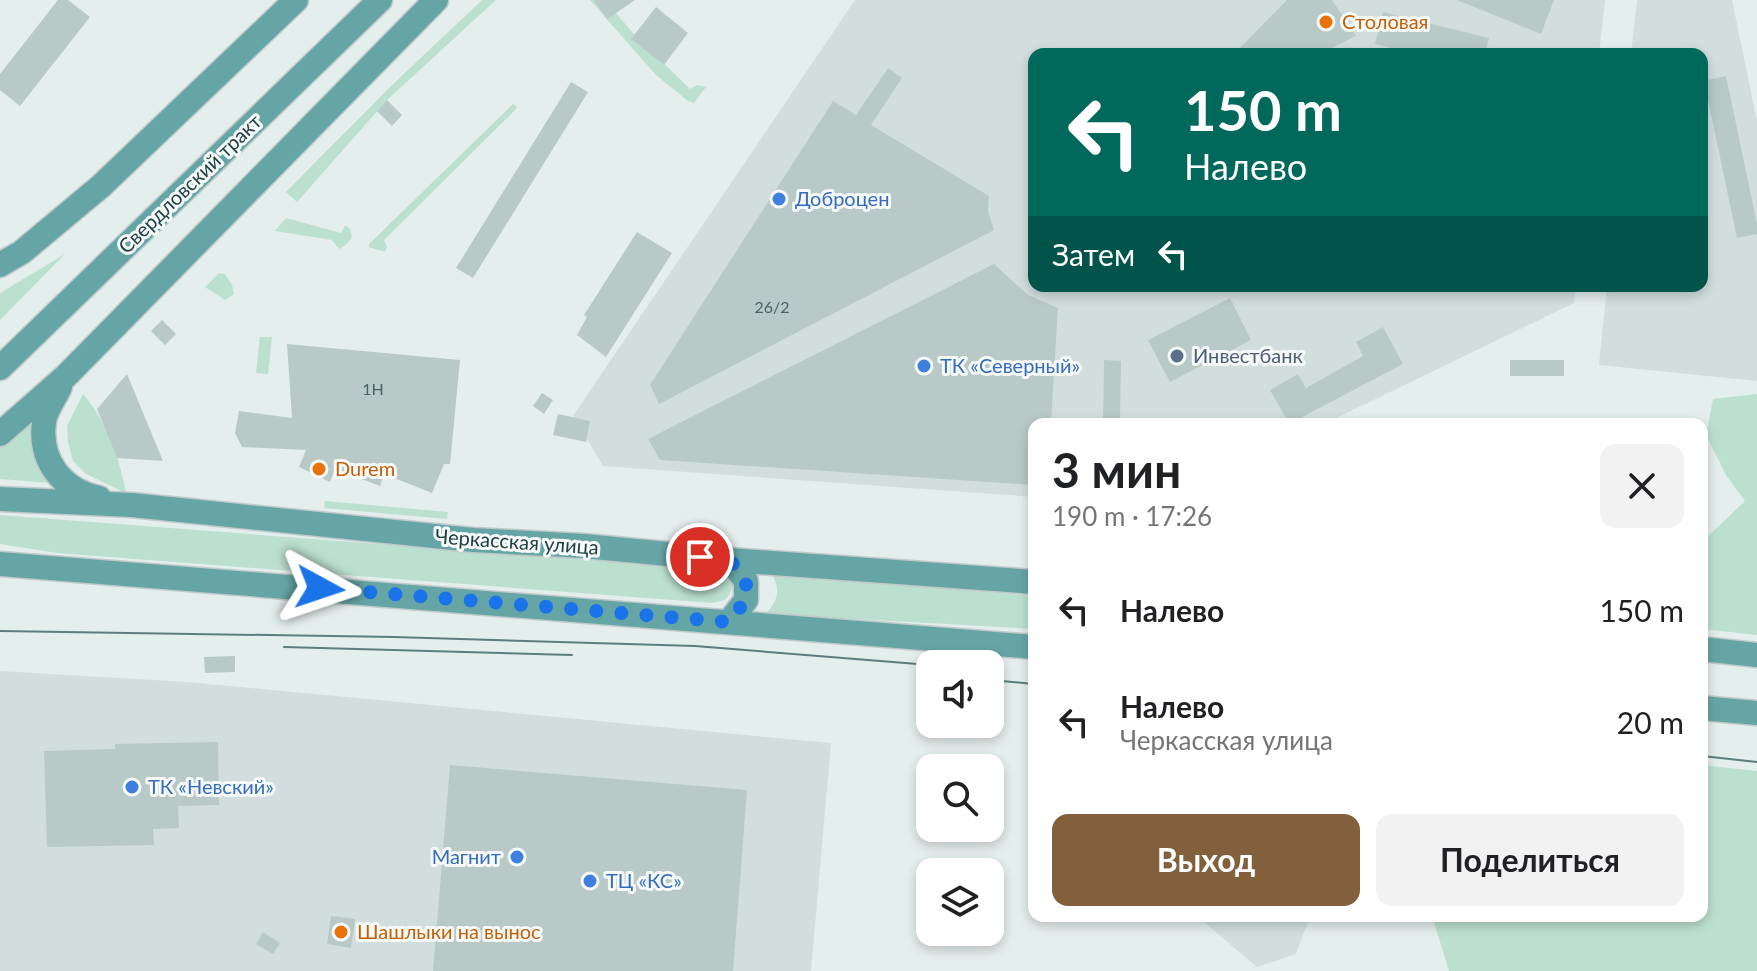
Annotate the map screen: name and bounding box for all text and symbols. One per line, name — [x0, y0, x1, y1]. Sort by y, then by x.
place label: Столовая — [1342, 9, 1428, 33]
marker: Столовая — [1317, 13, 1335, 31]
text: 150 m — [1184, 76, 1342, 143]
icon: left — [1052, 80, 1156, 184]
street label: Свердловский тракт — [113, 109, 266, 258]
text: Налево — [1184, 144, 1307, 188]
place label: Доброцен — [795, 186, 889, 210]
marker: Доброцен — [770, 190, 788, 208]
icon: left — [1151, 232, 1195, 276]
text: Затем — [1052, 236, 1135, 272]
house number: 26/2 — [754, 297, 790, 316]
place label: Инвестбанк — [1193, 343, 1303, 367]
marker: Инвестбанк — [1168, 347, 1186, 365]
place label: ТК «Северный» — [940, 353, 1080, 377]
marker: ТК «Северный» — [915, 357, 933, 375]
house number: 1Н — [362, 379, 384, 398]
text: 3 мин — [1052, 441, 1181, 498]
button: close — [1600, 444, 1684, 528]
place label: Durem — [335, 456, 395, 480]
marker: Durem — [310, 460, 328, 478]
text: 190 m · 17:26 — [1052, 500, 1212, 532]
street label: Черкасская улица — [435, 523, 600, 559]
pin — [666, 523, 734, 591]
icon: arrive — [678, 535, 722, 579]
position arrow — [278, 546, 362, 630]
icon: left — [1052, 588, 1096, 632]
text: Налево — [1120, 592, 1224, 628]
text: 150 m — [1599, 592, 1684, 628]
map controls — [916, 650, 1004, 946]
button: sound — [916, 650, 1004, 738]
text: Налево — [1120, 688, 1224, 724]
icon: left — [1052, 700, 1096, 744]
text: 20 m — [1617, 704, 1684, 740]
text: Черкасская улица — [1120, 724, 1333, 756]
button: search — [916, 754, 1004, 842]
place label: ТК «Невский» — [148, 774, 274, 798]
marker: ТК «Невский» — [123, 778, 141, 796]
button: Выход — [1052, 814, 1360, 906]
button: Поделиться — [1376, 814, 1684, 906]
place label: Магнит — [432, 844, 501, 868]
marker: Магнит — [508, 848, 526, 866]
button: layers — [916, 858, 1004, 946]
place label: ТЦ «КС» — [606, 868, 682, 892]
marker: ТЦ «КС» — [581, 872, 599, 890]
place label: Шашлыки на вынос — [357, 919, 541, 943]
marker: Шашлыки на вынос — [332, 923, 350, 941]

